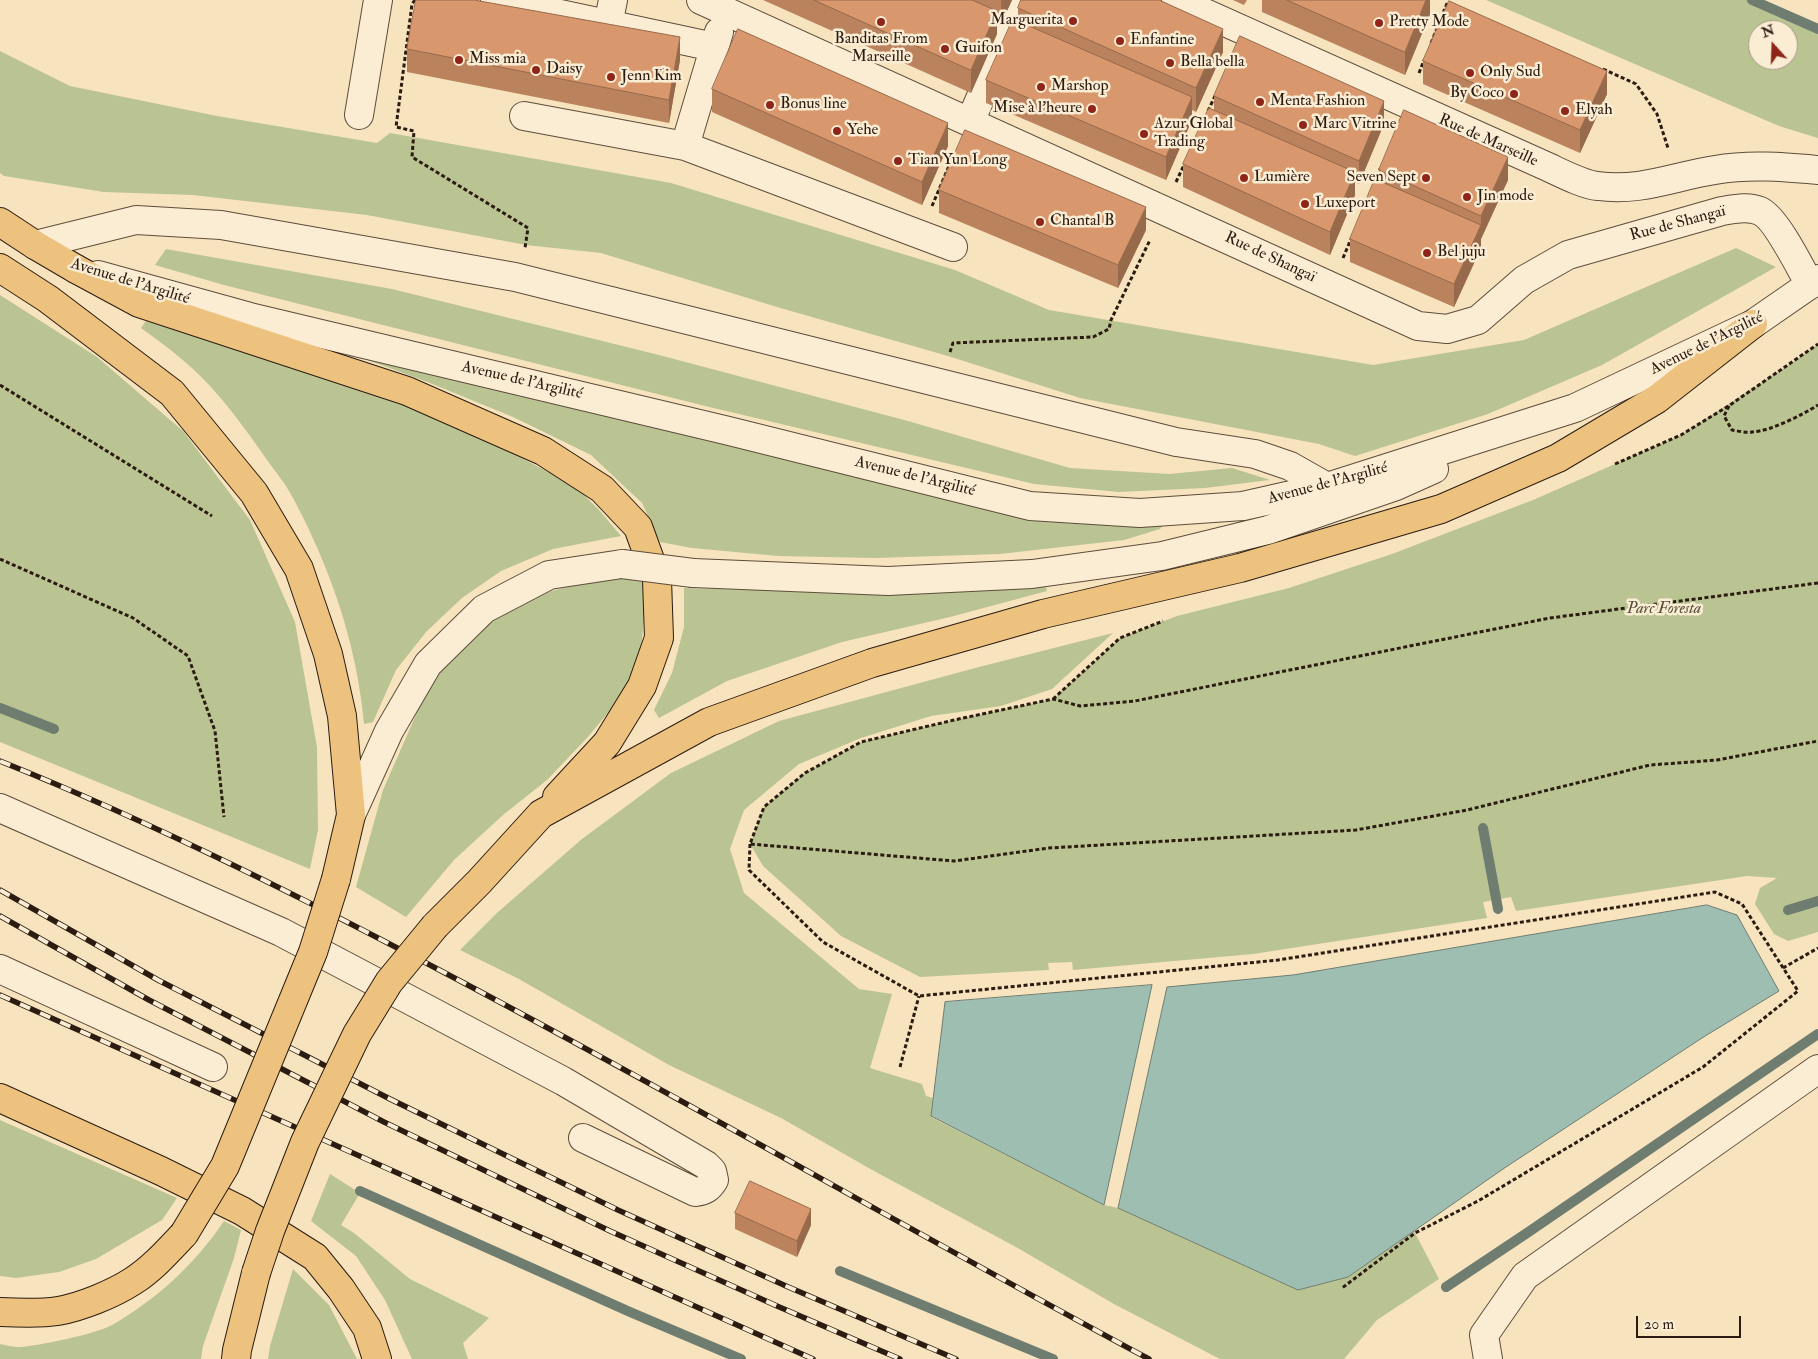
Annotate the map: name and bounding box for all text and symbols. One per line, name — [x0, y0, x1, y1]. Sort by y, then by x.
place label: Marguerita — [990, 11, 1063, 31]
place label: Pretty Mode — [1389, 13, 1469, 33]
marker: Marguerita — [1067, 15, 1079, 27]
marker: Banditas From Marseille — [875, 16, 887, 28]
marker: Pretty Mode — [1373, 17, 1385, 29]
north arrow — [1748, 20, 1798, 70]
text: N — [1759, 21, 1777, 42]
place label: Banditas From Marseille — [834, 30, 928, 68]
place label: Enfantine — [1130, 31, 1194, 51]
marker: Enfantine — [1114, 35, 1126, 47]
place label: Guifon — [955, 39, 1002, 59]
marker: Guifon — [939, 43, 951, 55]
place label: Miss mia — [469, 50, 526, 70]
place label: Bella bella — [1180, 53, 1245, 73]
marker: Miss mia — [453, 54, 465, 66]
marker: Bella bella — [1164, 57, 1176, 69]
place label: Daisy — [546, 60, 582, 80]
place label: Only Sud — [1480, 63, 1541, 83]
marker: Daisy — [530, 64, 542, 76]
place label: Jenn Kim — [621, 67, 682, 87]
marker: Only Sud — [1464, 67, 1476, 79]
marker: Jenn Kim — [605, 71, 617, 83]
place label: Marshop — [1051, 77, 1109, 97]
marker: Marshop — [1035, 81, 1047, 93]
place label: By Coco — [1450, 84, 1504, 104]
marker: By Coco — [1508, 88, 1520, 100]
place label: Menta Fashion — [1270, 92, 1365, 112]
place label: Bonus line — [780, 95, 847, 115]
marker: Menta Fashion — [1254, 96, 1266, 108]
marker: Bonus line — [764, 99, 776, 111]
place label: Mise à l'heure — [993, 99, 1082, 119]
place label: Elyah — [1575, 101, 1613, 121]
marker: Mise à l'heure — [1086, 103, 1098, 115]
marker: Elyah — [1559, 105, 1571, 117]
street label: Rue de Marseille — [1435, 111, 1541, 171]
place label: Azur Global Trading — [1154, 115, 1233, 153]
place label: Marc Vitrine — [1313, 115, 1396, 135]
marker: Marc Vitrine — [1297, 119, 1309, 131]
place label: Yehe — [847, 121, 878, 141]
marker: Yehe — [831, 125, 843, 137]
marker: Azur Global Trading — [1138, 128, 1150, 140]
place label: Tian Yun Long — [908, 151, 1007, 171]
marker: Tian Yun Long — [892, 155, 904, 167]
place label: Lumière — [1254, 168, 1310, 188]
place label: Seven Sept — [1346, 168, 1416, 188]
marker: Lumière — [1238, 172, 1250, 184]
marker: Seven Sept — [1420, 172, 1432, 184]
place label: Jin mode — [1477, 187, 1534, 207]
marker: Jin mode — [1461, 191, 1473, 203]
place label: Luxeport — [1315, 194, 1375, 214]
marker: Luxeport — [1299, 198, 1311, 210]
street label: Rue de Shangaï — [1628, 202, 1728, 246]
place label: Chantal B — [1050, 212, 1115, 232]
marker: Chantal B — [1034, 216, 1046, 228]
street label: Rue de Shangaï — [1221, 229, 1319, 287]
place label: Bel juju — [1437, 243, 1486, 263]
marker: Bel juju — [1421, 247, 1433, 259]
street label: Avenue de l'Argilité — [68, 255, 192, 309]
street label: Avenue de l'Argilité — [1647, 308, 1767, 380]
street label: Avenue de l'Argilité — [460, 358, 584, 404]
street label: Avenue de l'Argilité — [853, 453, 977, 501]
street label: Avenue de l'Argilité — [1266, 459, 1390, 509]
park label: Parc Foresta — [1627, 600, 1701, 620]
scale bar — [1638, 1306, 1743, 1338]
text: 20 m — [1644, 1315, 1674, 1334]

